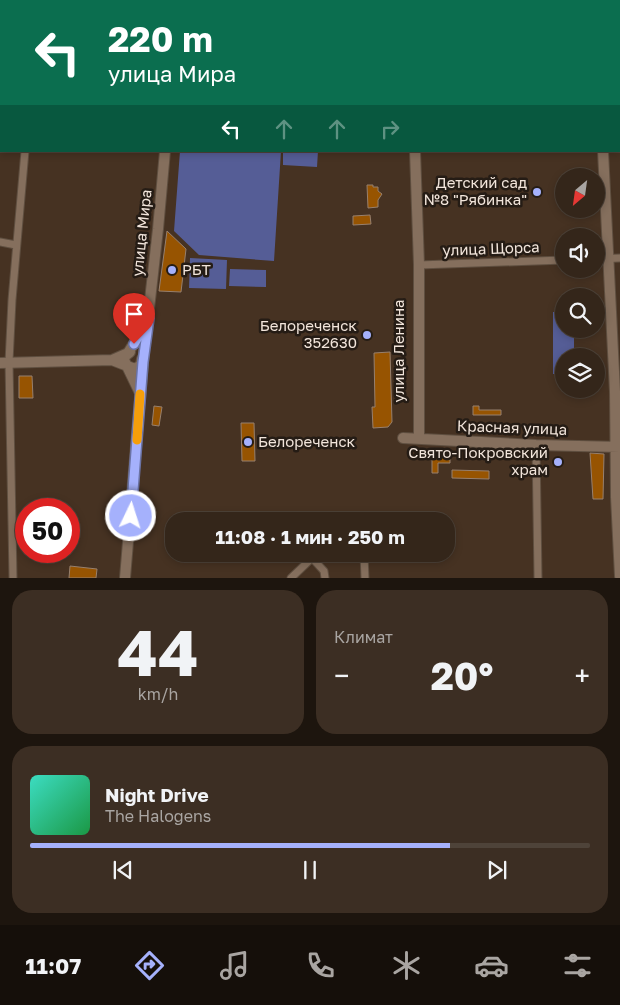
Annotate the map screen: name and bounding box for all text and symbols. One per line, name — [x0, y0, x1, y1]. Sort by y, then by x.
text: 220 m — [108, 18, 213, 60]
icon: left — [25, 20, 90, 85]
text: улица Мира — [108, 60, 236, 87]
icon: left — [217, 115, 245, 143]
icon: ahead — [270, 115, 298, 143]
icon: ahead — [323, 115, 351, 143]
icon: right — [376, 115, 404, 143]
north arrow — [555, 168, 605, 218]
map controls — [555, 168, 605, 398]
place label: Детский сад №8 "Рябинка" — [424, 173, 527, 208]
marker: Детский сад №8 "Рябинка" — [531, 186, 543, 198]
street label: улица Мира — [127, 188, 155, 277]
button: sound — [555, 228, 605, 278]
street label: улица Щорса — [442, 237, 540, 259]
place label: РБТ — [182, 260, 211, 278]
marker: РБТ — [166, 264, 178, 276]
button: search — [555, 288, 605, 338]
pin — [113, 293, 155, 344]
street label: улица Ленина — [389, 299, 407, 403]
icon: arrive — [120, 300, 148, 328]
place label: Белореченск 352630 — [260, 316, 357, 351]
marker: Белореченск 352630 — [361, 329, 373, 341]
button: layers — [555, 348, 605, 398]
street label: Красная улица — [457, 416, 567, 438]
place label: Белореченск — [258, 432, 356, 450]
marker: Белореченск — [242, 436, 254, 448]
place label: Свято-Покровский храм — [408, 443, 548, 478]
marker: Свято-Покровский храм — [552, 456, 564, 468]
position arrow — [104, 489, 156, 541]
speed limit sign: 50 — [15, 498, 80, 563]
text: 11:08 · 1 мин · 250 m — [215, 525, 405, 548]
text: 44 — [117, 612, 199, 690]
text: Климат — [334, 627, 393, 647]
text: 20° — [431, 653, 493, 698]
text: − — [334, 659, 349, 692]
text: + — [575, 659, 590, 692]
text: km/h — [138, 684, 178, 704]
text: Night Drive — [105, 783, 209, 806]
text: The Halogens — [105, 806, 211, 826]
icon: previous — [109, 856, 137, 884]
icon: pause — [296, 856, 324, 884]
icon: next — [483, 856, 511, 884]
icon: directions — [132, 948, 167, 983]
icon: music — [217, 948, 252, 983]
icon: phone — [303, 948, 338, 983]
icon: climate — [389, 948, 424, 983]
icon: car — [474, 948, 509, 983]
icon: filters — [560, 948, 595, 983]
text: 11:07 — [25, 952, 81, 979]

